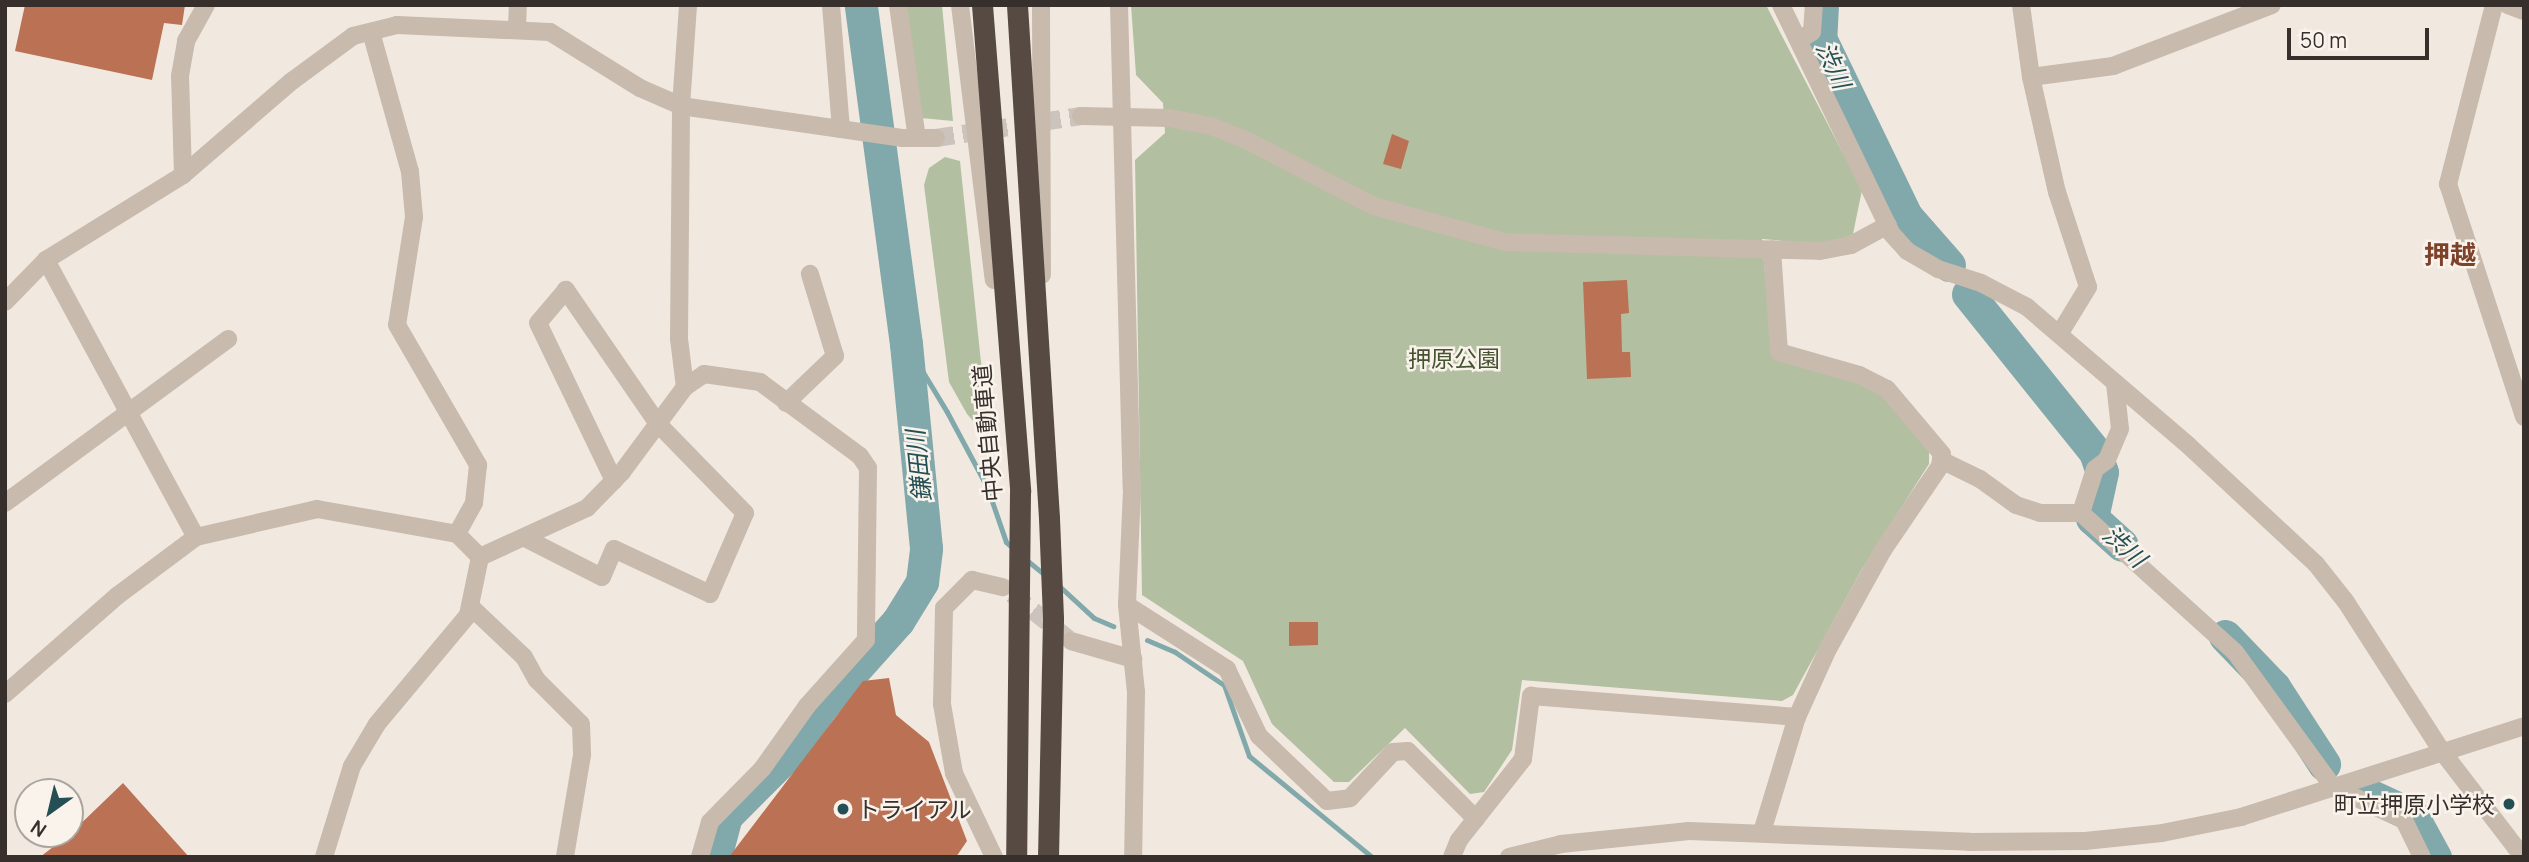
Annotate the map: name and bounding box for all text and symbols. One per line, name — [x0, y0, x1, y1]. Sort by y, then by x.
scale bar — [2291, 14, 2433, 58]
text: 50 m — [2300, 26, 2347, 54]
water label: 渋川 — [1811, 37, 1857, 93]
district label: 押越 — [2424, 239, 2476, 271]
park label: 押原公園 — [1408, 344, 1500, 372]
street label: 中央自動車道 — [967, 363, 1007, 503]
water label: 鎌田川 — [900, 429, 936, 503]
water label: 渋川 — [2098, 519, 2152, 573]
north arrow — [14, 778, 84, 848]
place label: 町立押原小学校 — [2334, 790, 2495, 818]
place label: トライアル — [857, 795, 972, 823]
marker: 町立押原小学校 — [2501, 796, 2517, 812]
marker: トライアル — [835, 801, 851, 817]
text: N — [25, 814, 51, 843]

